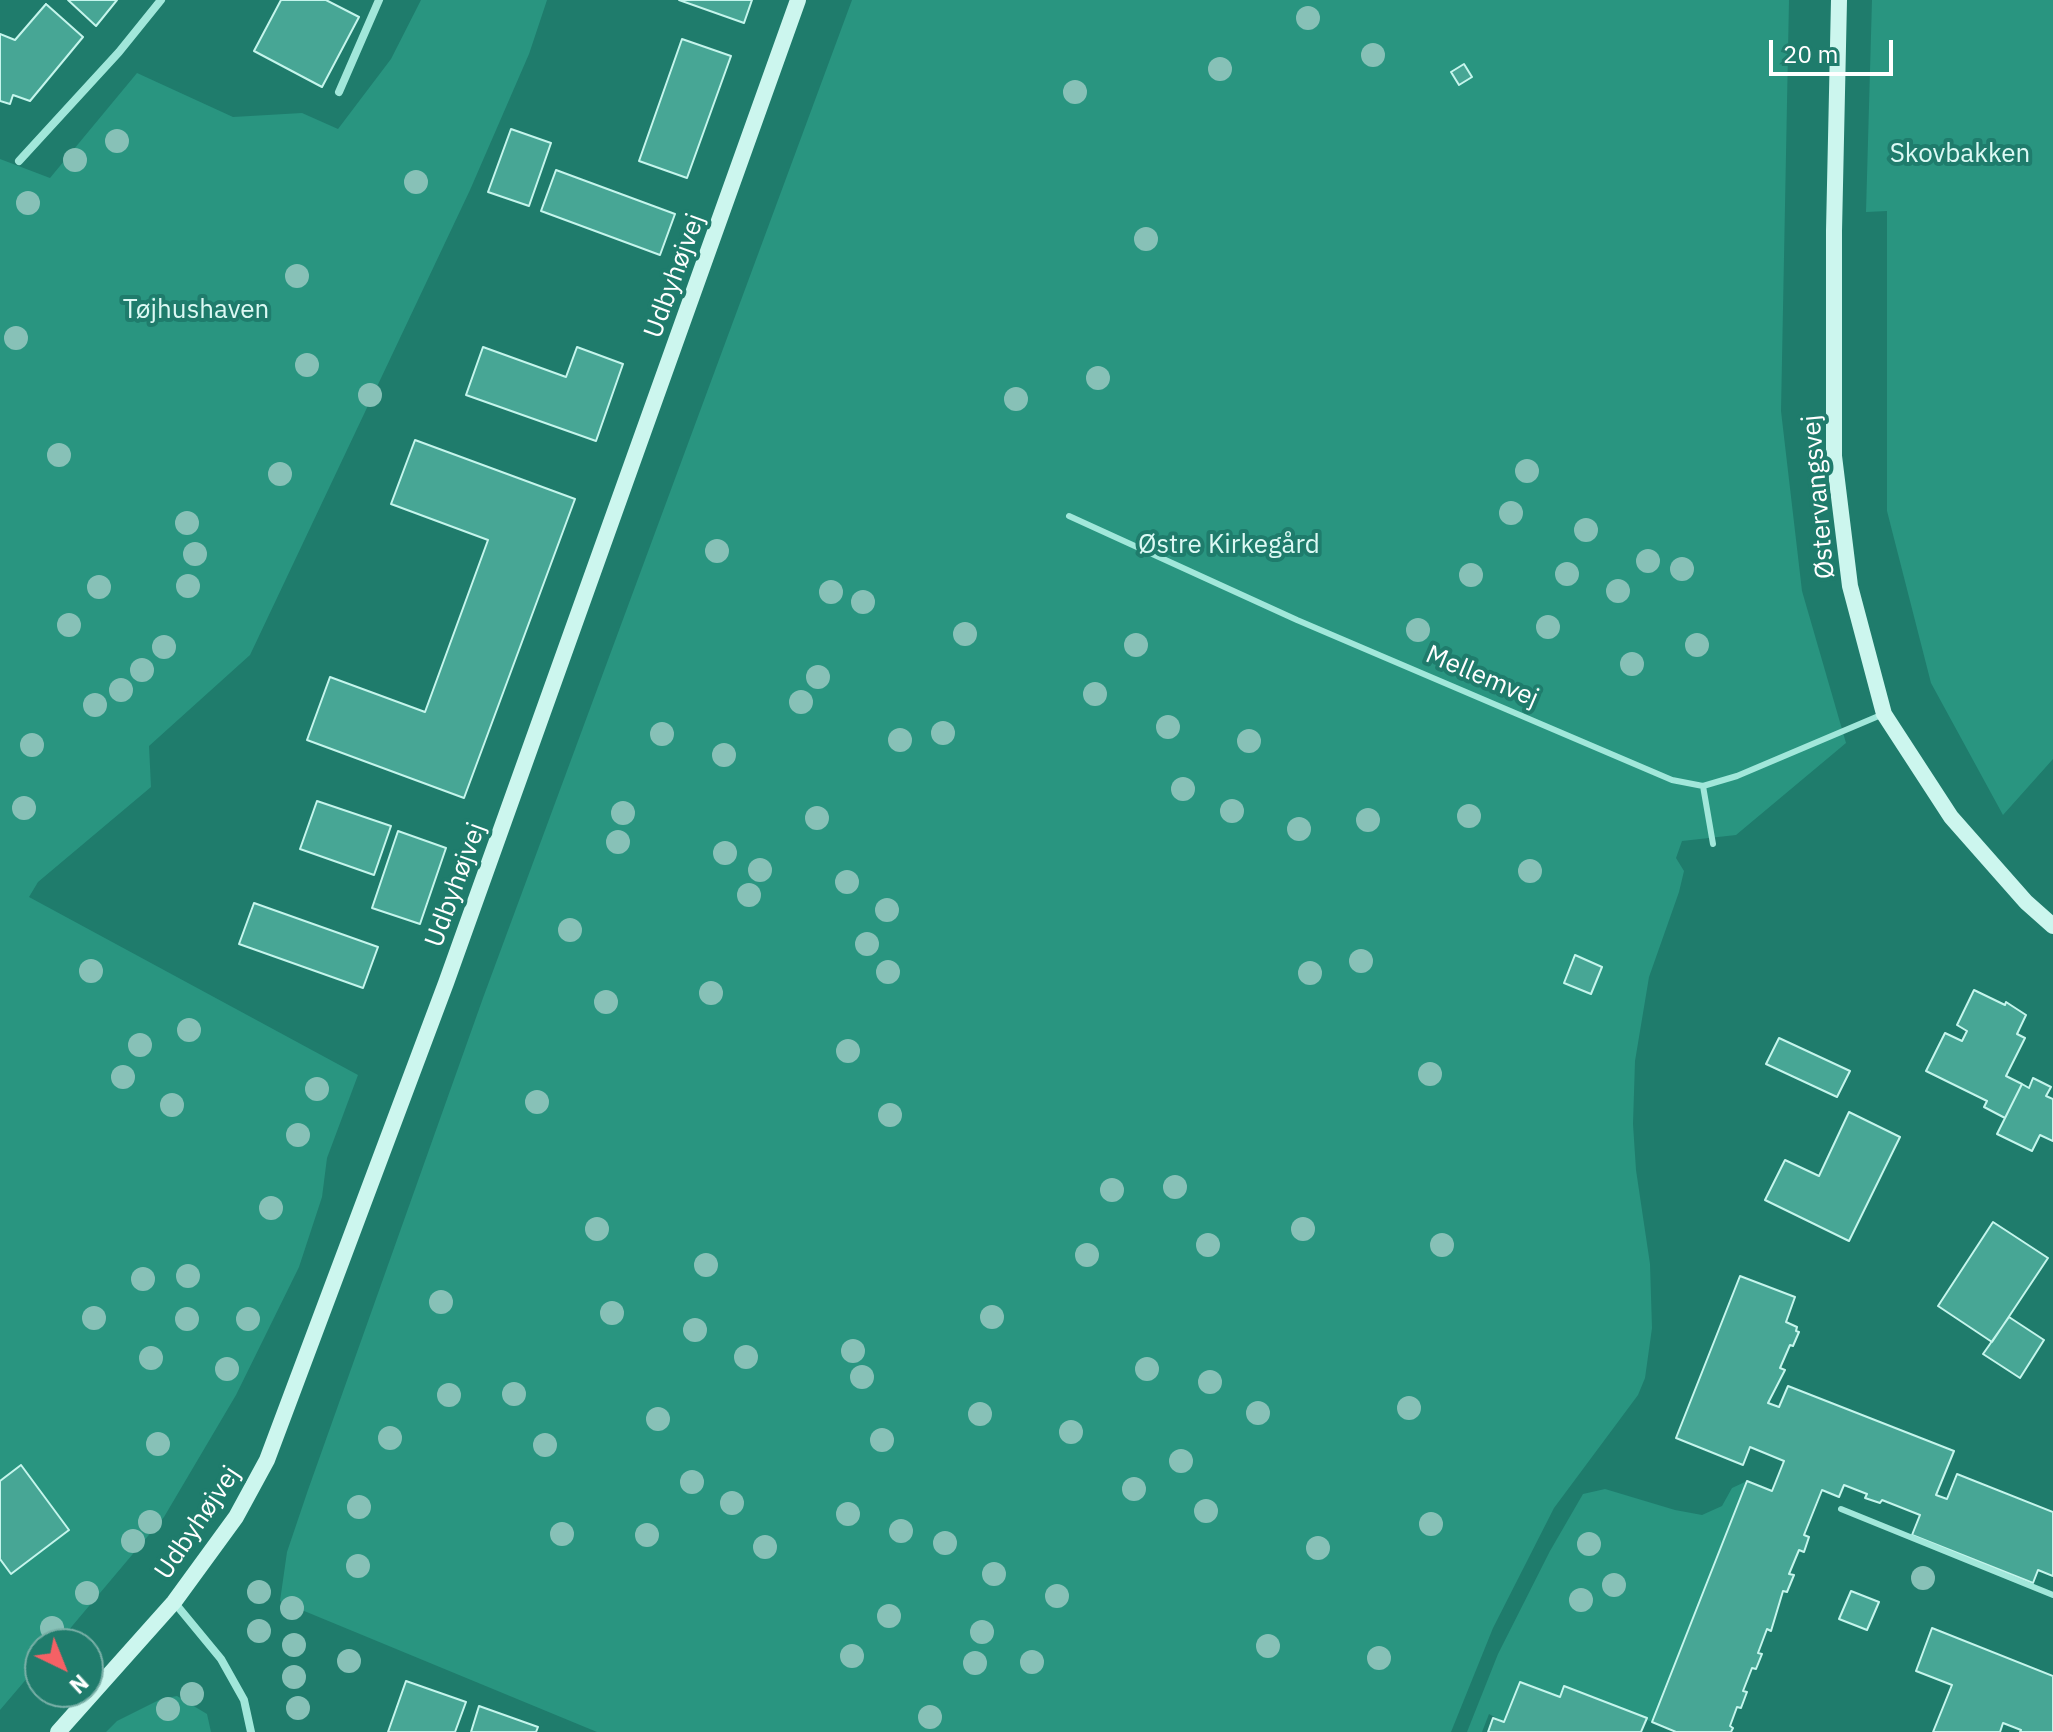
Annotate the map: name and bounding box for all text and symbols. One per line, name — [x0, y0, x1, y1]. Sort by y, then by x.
scale bar — [1773, 24, 1897, 74]
text: 20 m — [1783, 38, 1838, 70]
park label: Skovbakken — [1890, 138, 2030, 170]
street label: Udbyhøjvej — [638, 210, 712, 342]
park label: Tøjhushaven — [123, 294, 269, 326]
street label: Østervangsvej — [1796, 414, 1842, 580]
park label: Østre Kirkegård — [1138, 529, 1320, 561]
street label: Mellemvej — [1421, 639, 1543, 715]
street label: Udbyhøjvej — [419, 819, 493, 951]
street label: Udbyhøjvej — [149, 1460, 247, 1586]
north arrow — [24, 1628, 104, 1708]
text: N — [64, 1668, 95, 1700]

